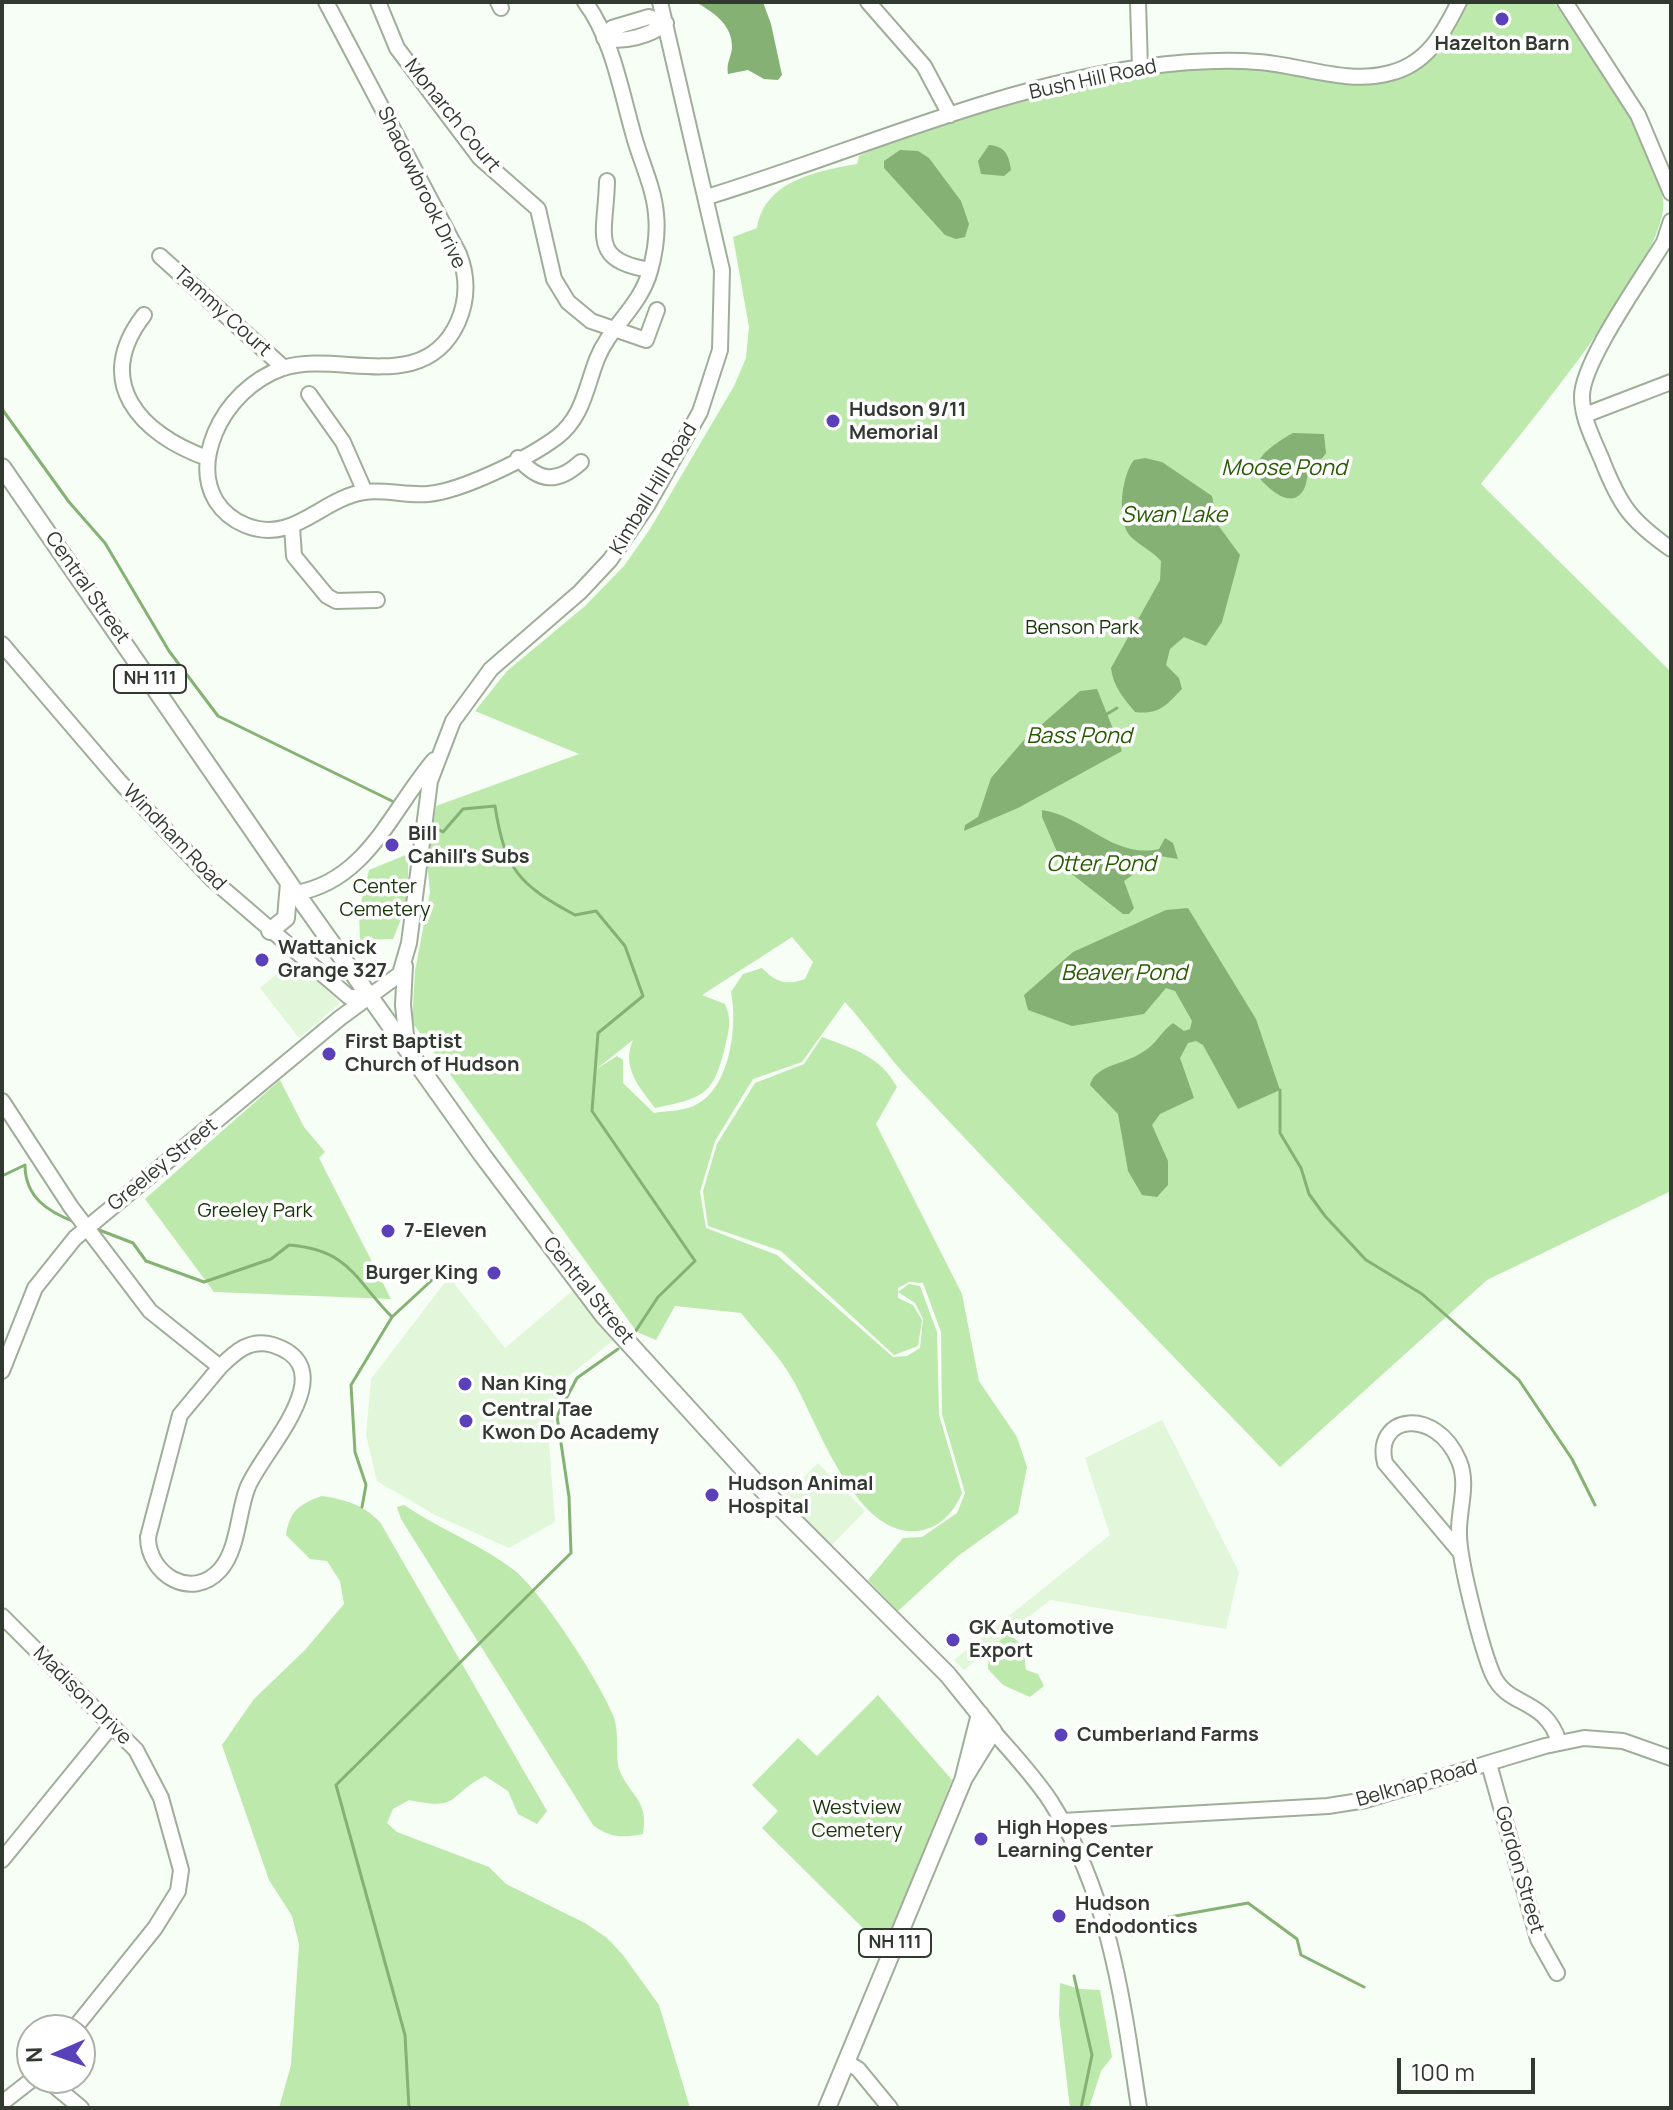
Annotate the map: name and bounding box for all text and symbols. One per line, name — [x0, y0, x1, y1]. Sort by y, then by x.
marker: Hazelton Barn — [1493, 10, 1511, 28]
place label: Hazelton Barn — [1434, 32, 1570, 56]
street label: Monarch Court — [399, 55, 505, 177]
street label: Bush Hill Road — [1027, 55, 1159, 105]
street label: Shadowbrook Drive — [371, 103, 471, 273]
street label: Tammy Court — [168, 262, 276, 362]
place label: Hudson 9/11 Memorial — [849, 398, 967, 445]
marker: Hudson 9/11 Memorial — [824, 412, 842, 430]
street label: Kimball Hill Road — [605, 419, 703, 559]
water label: Moose Pond — [1221, 456, 1347, 482]
water label: Swan Lake — [1121, 503, 1227, 529]
street label: Central Street — [40, 527, 134, 649]
park label: Benson Park — [1025, 616, 1139, 640]
road number: NH 111 — [114, 665, 186, 693]
water label: Bass Pond — [1026, 724, 1132, 750]
street label: Windham Road — [117, 780, 231, 896]
place label: Bill Cahill's Subs — [408, 822, 530, 869]
marker: Bill Cahill's Subs — [383, 836, 401, 854]
water label: Otter Pond — [1046, 852, 1156, 878]
park label: Center Cemetery — [339, 875, 431, 922]
place label: Wattanick Grange 327 — [278, 936, 387, 983]
marker: Wattanick Grange 327 — [253, 951, 271, 969]
water label: Beaver Pond — [1061, 961, 1187, 987]
place label: First Baptist Church of Hudson — [345, 1030, 519, 1077]
marker: First Baptist Church of Hudson — [320, 1045, 338, 1063]
street label: Greeley Street — [103, 1114, 223, 1216]
park label: Greeley Park — [197, 1199, 313, 1223]
place label: 7-Eleven — [404, 1219, 487, 1243]
marker: 7-Eleven — [379, 1222, 397, 1240]
street label: Central Street — [537, 1233, 639, 1349]
place label: Burger King — [366, 1261, 478, 1285]
marker: Burger King — [485, 1264, 503, 1282]
place label: Nan King — [481, 1372, 567, 1396]
marker: Nan King — [456, 1375, 474, 1393]
place label: Central Tae Kwon Do Academy — [482, 1398, 659, 1445]
marker: Central Tae Kwon Do Academy — [457, 1412, 475, 1430]
place label: Hudson Animal Hospital — [728, 1472, 874, 1519]
marker: Hudson Animal Hospital — [703, 1486, 721, 1504]
place label: GK Automotive Export — [969, 1616, 1114, 1663]
marker: GK Automotive Export — [944, 1631, 962, 1649]
street label: Madison Drive — [28, 1642, 136, 1750]
place label: Cumberland Farms — [1077, 1723, 1259, 1747]
marker: Cumberland Farms — [1052, 1726, 1070, 1744]
street label: Belknap Road — [1354, 1755, 1480, 1813]
park label: Westview Cemetery — [811, 1796, 903, 1843]
street label: Gordon Street — [1489, 1804, 1549, 1936]
place label: High Hopes Learning Center — [997, 1816, 1153, 1863]
marker: High Hopes Learning Center — [972, 1830, 990, 1848]
place label: Hudson Endodontics — [1075, 1892, 1198, 1939]
marker: Hudson Endodontics — [1050, 1907, 1068, 1925]
road number: NH 111 — [859, 1929, 931, 1957]
north arrow — [16, 2014, 96, 2094]
scale bar — [1401, 2042, 1539, 2092]
text: N — [19, 2046, 49, 2063]
text: 100 m — [1411, 2055, 1475, 2088]

